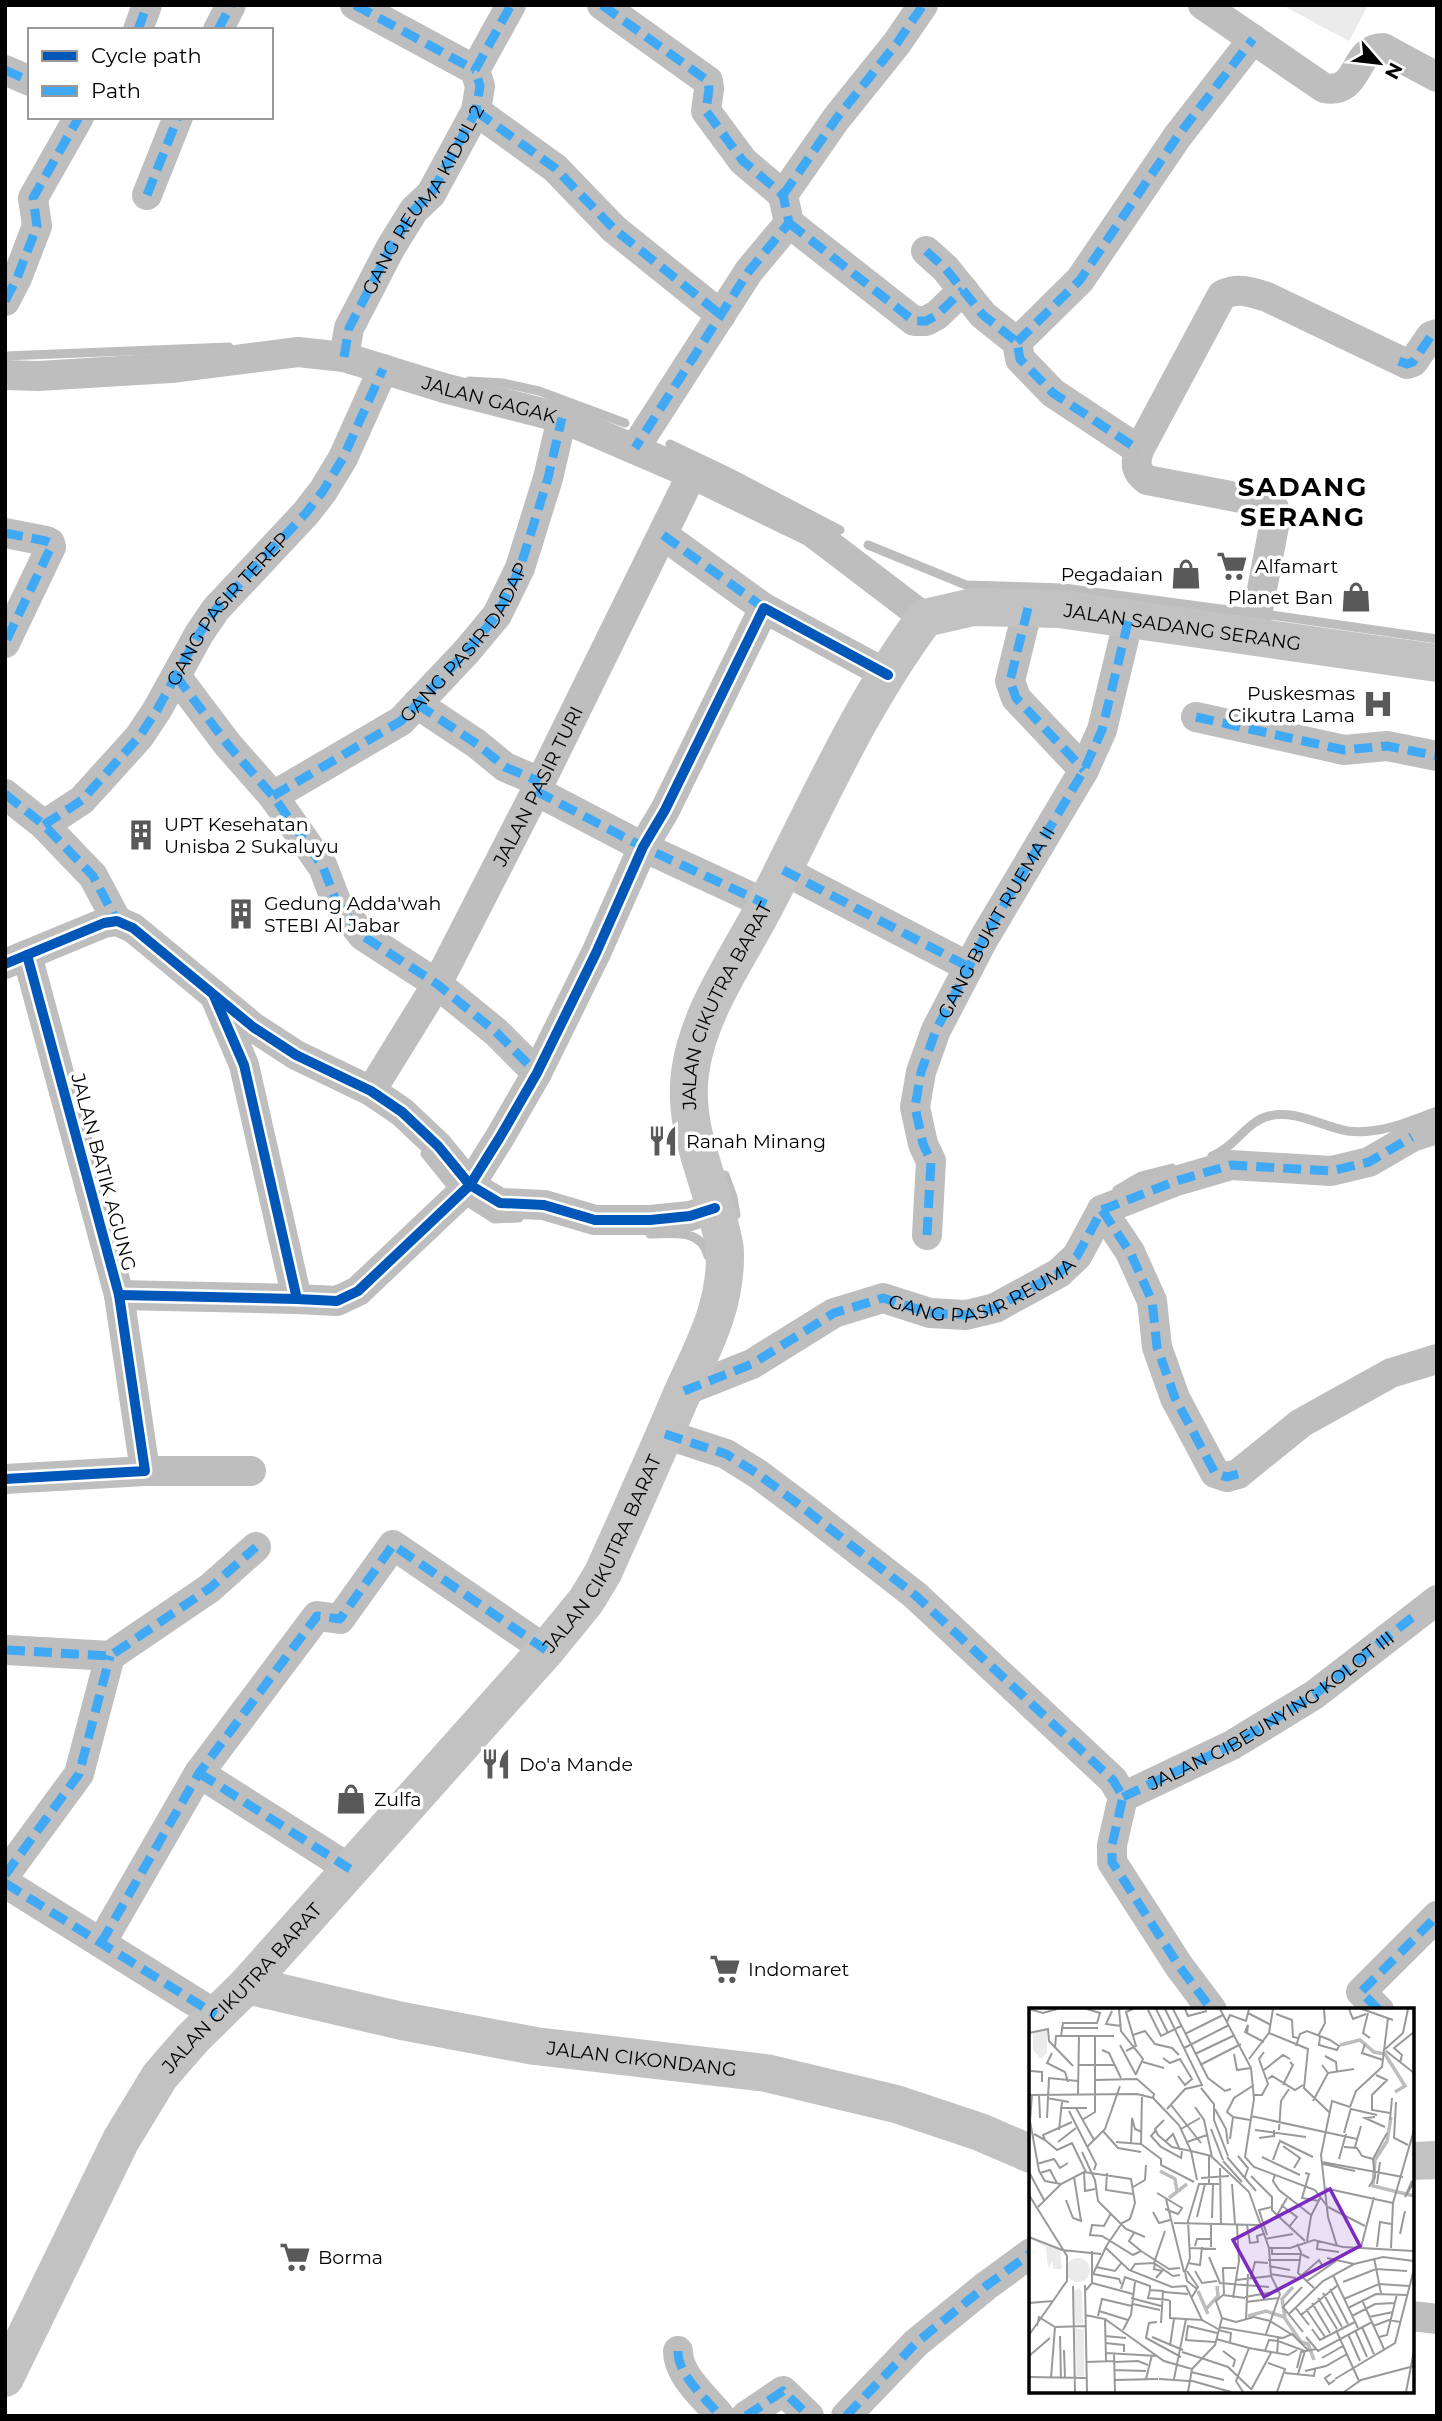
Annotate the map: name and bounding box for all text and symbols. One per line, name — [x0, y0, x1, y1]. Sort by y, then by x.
legend — [28, 28, 273, 119]
north arrow — [1344, 28, 1414, 98]
text: Cycle path — [91, 43, 202, 68]
text: N — [1380, 59, 1407, 83]
text: Path — [91, 78, 141, 103]
street label: GANG REUMA KIDUL 2 — [357, 101, 489, 299]
street label: JALAN GAGAK — [418, 371, 559, 428]
district label: SADANG SERANG — [1238, 471, 1368, 533]
street label: GANG PASIR TEREP — [162, 527, 294, 690]
supermarket icon: Alfamart — [1215, 549, 1249, 583]
place label: Alfamart — [1255, 555, 1338, 578]
shop icon: Pegadaian — [1169, 557, 1203, 591]
street label: GANG PASIR DADAP — [395, 558, 533, 727]
place label: Pegadaian — [1061, 563, 1163, 586]
shop icon: Planet Ban — [1339, 580, 1373, 614]
place label: Planet Ban — [1228, 586, 1333, 609]
street label: JALAN SADANG SERANG — [1061, 599, 1303, 655]
place label: Puskesmas Cikutra Lama — [1228, 682, 1355, 727]
hospital icon: Puskesmas Cikutra Lama — [1361, 687, 1395, 721]
street label: JALAN PASIR TURI — [488, 702, 588, 871]
place label: UPT Kesehatan Unisba 2 Sukaluyu — [164, 813, 339, 858]
building icon: UPT Kesehatan Unisba 2 Sukaluyu — [124, 818, 158, 852]
street label: GANG BUKIT RUEMA II — [933, 822, 1060, 1023]
place label: Gedung Adda'wah STEBI Al Jabar — [264, 892, 441, 937]
building icon: Gedung Adda'wah STEBI Al Jabar — [224, 897, 258, 931]
street label: JALAN CIKUTRA BARAT — [678, 898, 777, 1112]
street label: JALAN BATIK AGUNG — [66, 1070, 141, 1274]
restaurant icon: Ranah Minang — [646, 1124, 680, 1158]
place label: Ranah Minang — [686, 1130, 826, 1153]
street label: GANG PASIR REUMA — [885, 1253, 1080, 1327]
street label: JALAN CIKUTRA BARAT — [537, 1451, 666, 1658]
street label: JALAN CIBEUNYING KOLOT III — [1144, 1626, 1399, 1796]
restaurant icon: Do'a Mande — [479, 1747, 513, 1781]
place label: Do'a Mande — [519, 1753, 633, 1776]
shop icon: Zulfa — [334, 1782, 368, 1816]
place label: Zulfa — [374, 1788, 422, 1811]
street label: JALAN CIKUTRA BARAT — [156, 1898, 327, 2078]
supermarket icon: Indomaret — [708, 1952, 742, 1986]
place label: Indomaret — [748, 1958, 850, 1981]
inset map — [1029, 2008, 1414, 2393]
street label: JALAN CIKONDANG — [545, 2036, 738, 2081]
supermarket icon: Borma — [278, 2240, 312, 2274]
place label: Borma — [318, 2246, 383, 2269]

